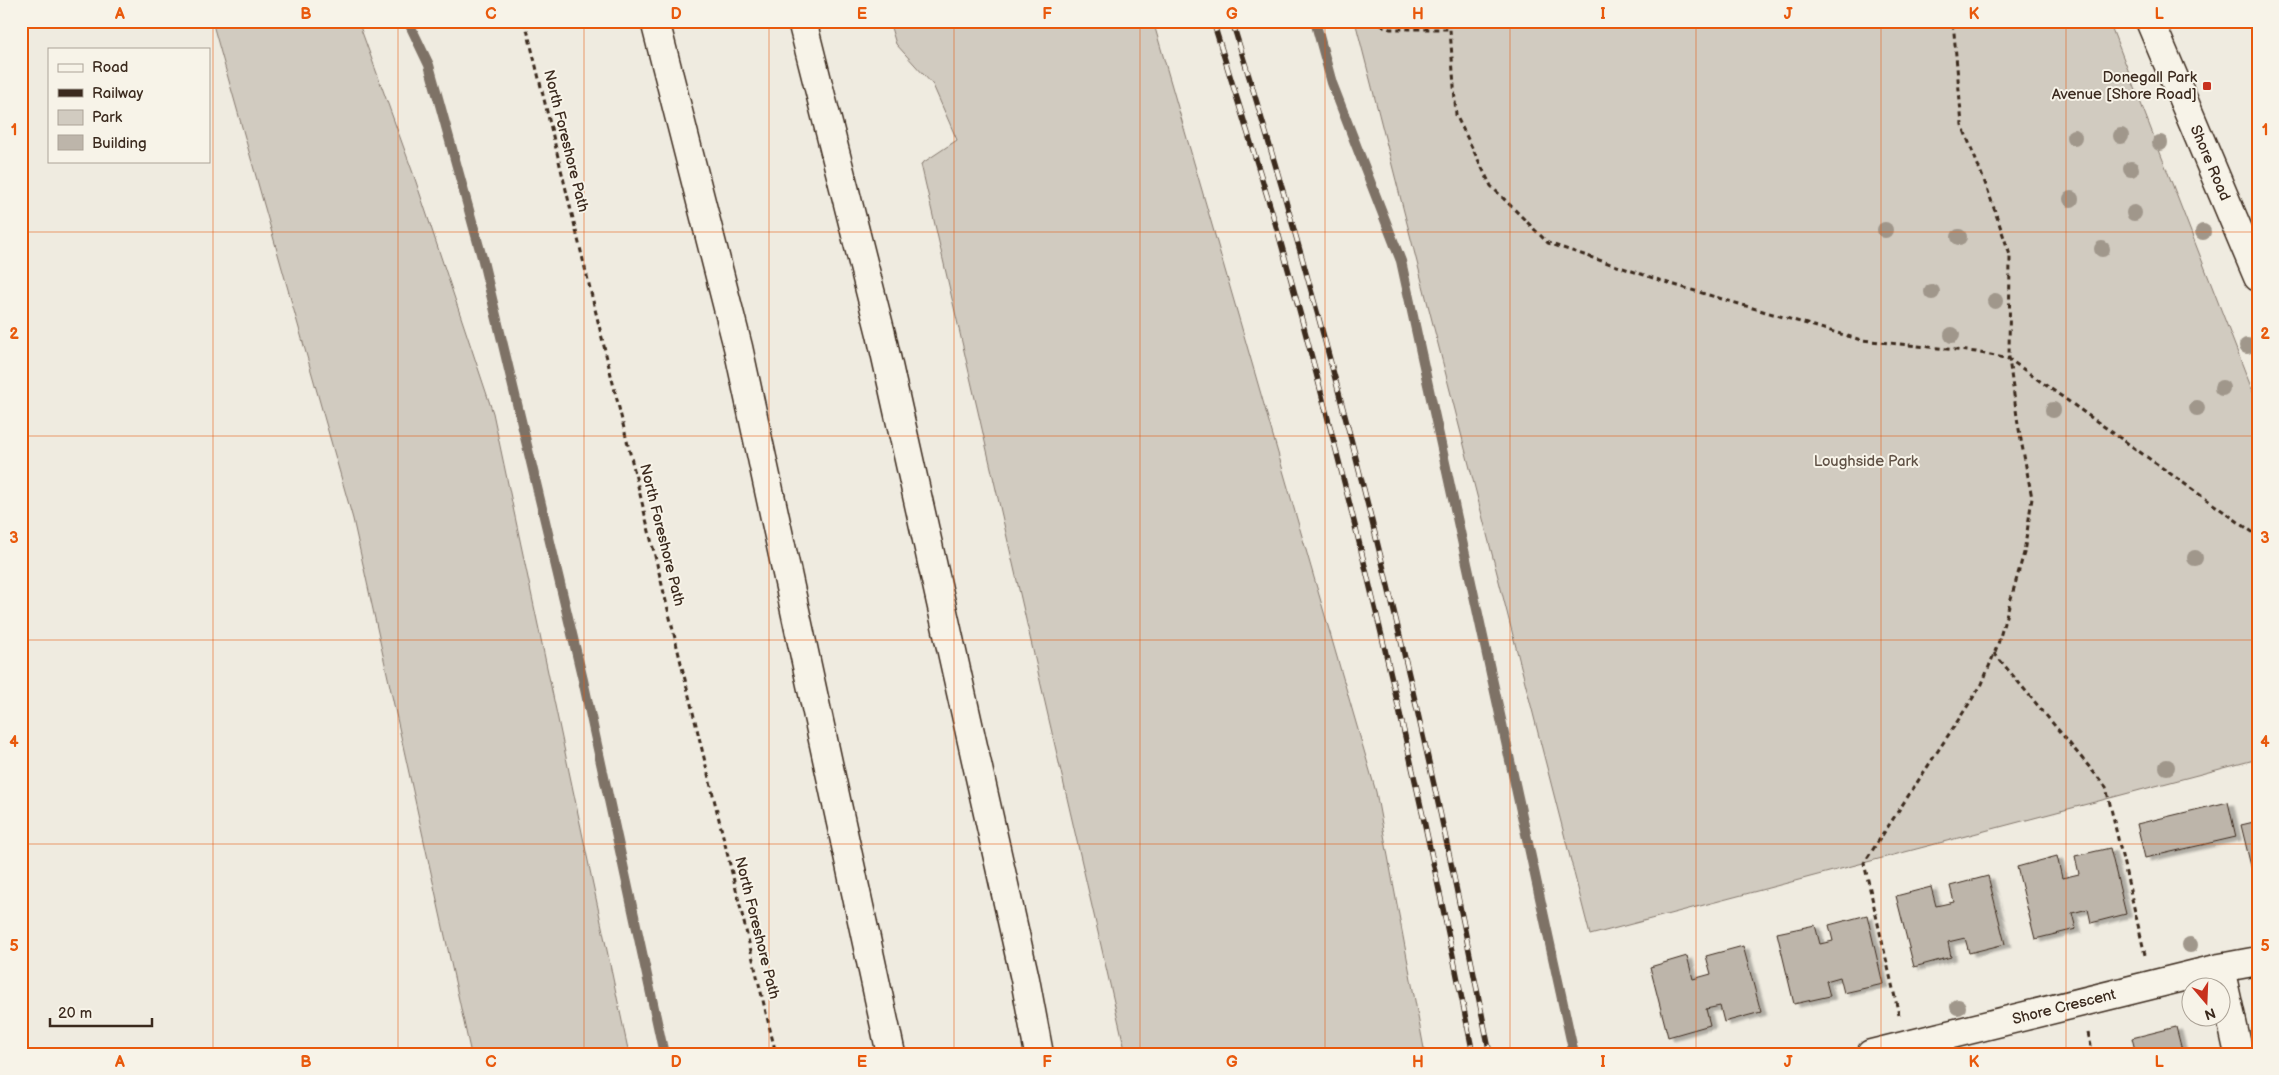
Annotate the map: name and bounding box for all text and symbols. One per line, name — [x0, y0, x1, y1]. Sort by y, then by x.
text: A — [114, 5, 125, 24]
text: B — [300, 5, 312, 24]
text: C — [485, 5, 497, 24]
text: D — [670, 5, 682, 24]
text: E — [857, 5, 867, 24]
text: F — [1042, 5, 1052, 24]
text: G — [1226, 5, 1238, 24]
text: H — [1412, 5, 1424, 24]
text: I — [1600, 5, 1606, 24]
text: J — [1784, 5, 1793, 24]
text: K — [1969, 5, 1980, 24]
text: L — [2154, 5, 2164, 24]
legend — [48, 48, 210, 162]
text: Road — [92, 58, 128, 77]
street label: North Foreshore Path — [539, 68, 593, 214]
place label: Donegall Park Avenue [Shore Road] — [2052, 68, 2198, 104]
marker: Donegall Park Avenue [Shore Road] — [2201, 80, 2213, 92]
text: Railway — [92, 84, 143, 103]
text: Park — [92, 108, 123, 127]
text: 1 — [11, 121, 17, 140]
text: 1 — [2262, 121, 2268, 140]
street label: Shore Road — [2186, 122, 2234, 204]
text: Building — [92, 134, 147, 153]
text: 2 — [9, 325, 19, 344]
text: 2 — [2260, 325, 2270, 344]
park label: Loughside Park — [1814, 452, 1919, 471]
street label: North Foreshore Path — [635, 462, 689, 608]
text: 3 — [9, 529, 19, 548]
text: 3 — [2260, 529, 2270, 548]
text: 4 — [9, 733, 19, 752]
text: 4 — [2260, 733, 2270, 752]
street label: North Foreshore Path — [730, 855, 784, 1001]
text: 5 — [9, 937, 19, 956]
text: 5 — [2260, 937, 2270, 956]
north arrow — [2182, 978, 2232, 1028]
street label: Shore Crescent — [2010, 985, 2118, 1029]
scale bar — [50, 995, 152, 1027]
text: 20 m — [58, 1004, 92, 1023]
text: N — [2202, 1004, 2218, 1024]
text: A — [114, 1053, 125, 1072]
text: B — [300, 1053, 312, 1072]
text: C — [485, 1053, 497, 1072]
text: D — [670, 1053, 682, 1072]
text: E — [857, 1053, 867, 1072]
text: F — [1042, 1053, 1052, 1072]
text: G — [1226, 1053, 1238, 1072]
text: H — [1412, 1053, 1424, 1072]
text: I — [1600, 1053, 1606, 1072]
text: J — [1784, 1053, 1793, 1072]
text: K — [1969, 1053, 1980, 1072]
text: L — [2154, 1053, 2164, 1072]

